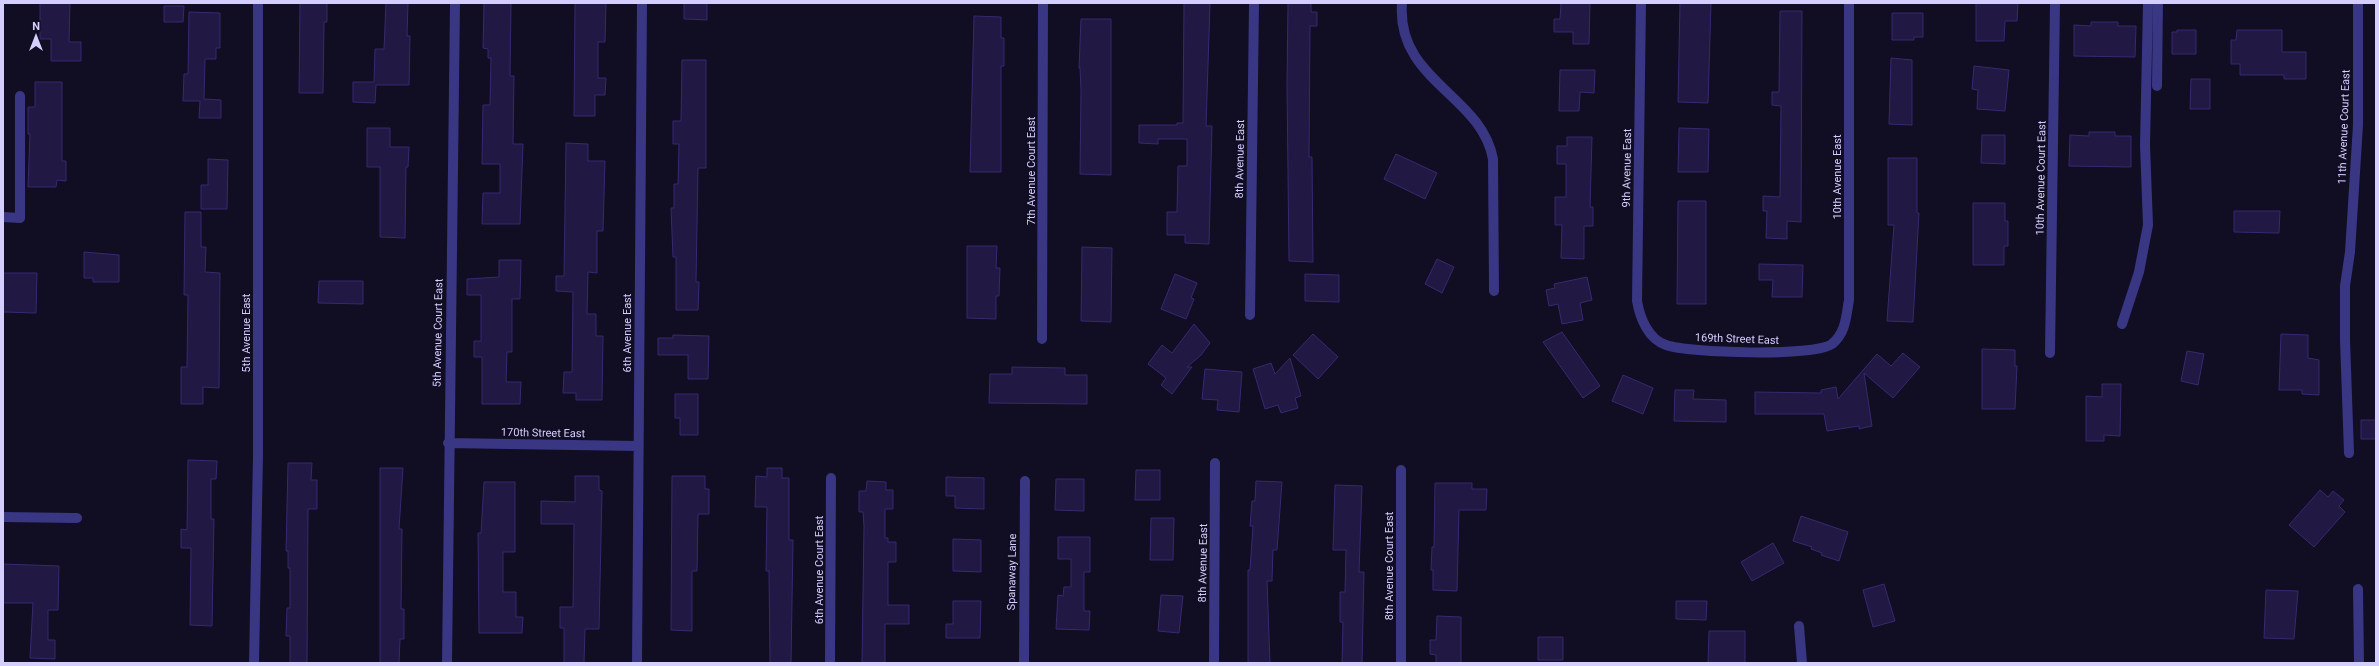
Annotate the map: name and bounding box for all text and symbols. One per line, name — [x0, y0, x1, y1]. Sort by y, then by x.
north arrow — [16, 16, 56, 56]
text: N — [32, 20, 40, 33]
street label: 11th Avenue Court East — [2336, 69, 2353, 185]
street label: 7th Avenue Court East — [1025, 116, 1038, 225]
street label: 8th Avenue East — [1233, 119, 1247, 198]
street label: 10th Avenue Court East — [2033, 120, 2049, 235]
street label: 9th Avenue East — [1620, 128, 1634, 207]
street label: 10th Avenue East — [1831, 134, 1844, 219]
street label: 5th Avenue Court East — [431, 278, 445, 387]
street label: 5th Avenue East — [240, 293, 253, 372]
street label: 6th Avenue East — [621, 293, 634, 372]
street label: 169th Street East — [1695, 331, 1780, 347]
street label: 170th Street East — [501, 426, 586, 440]
street label: 8th Avenue Court East — [1383, 511, 1396, 620]
street label: 6th Avenue Court East — [813, 515, 826, 624]
street label: 8th Avenue East — [1196, 523, 1210, 602]
street label: Spanaway Lane — [1005, 533, 1019, 610]

